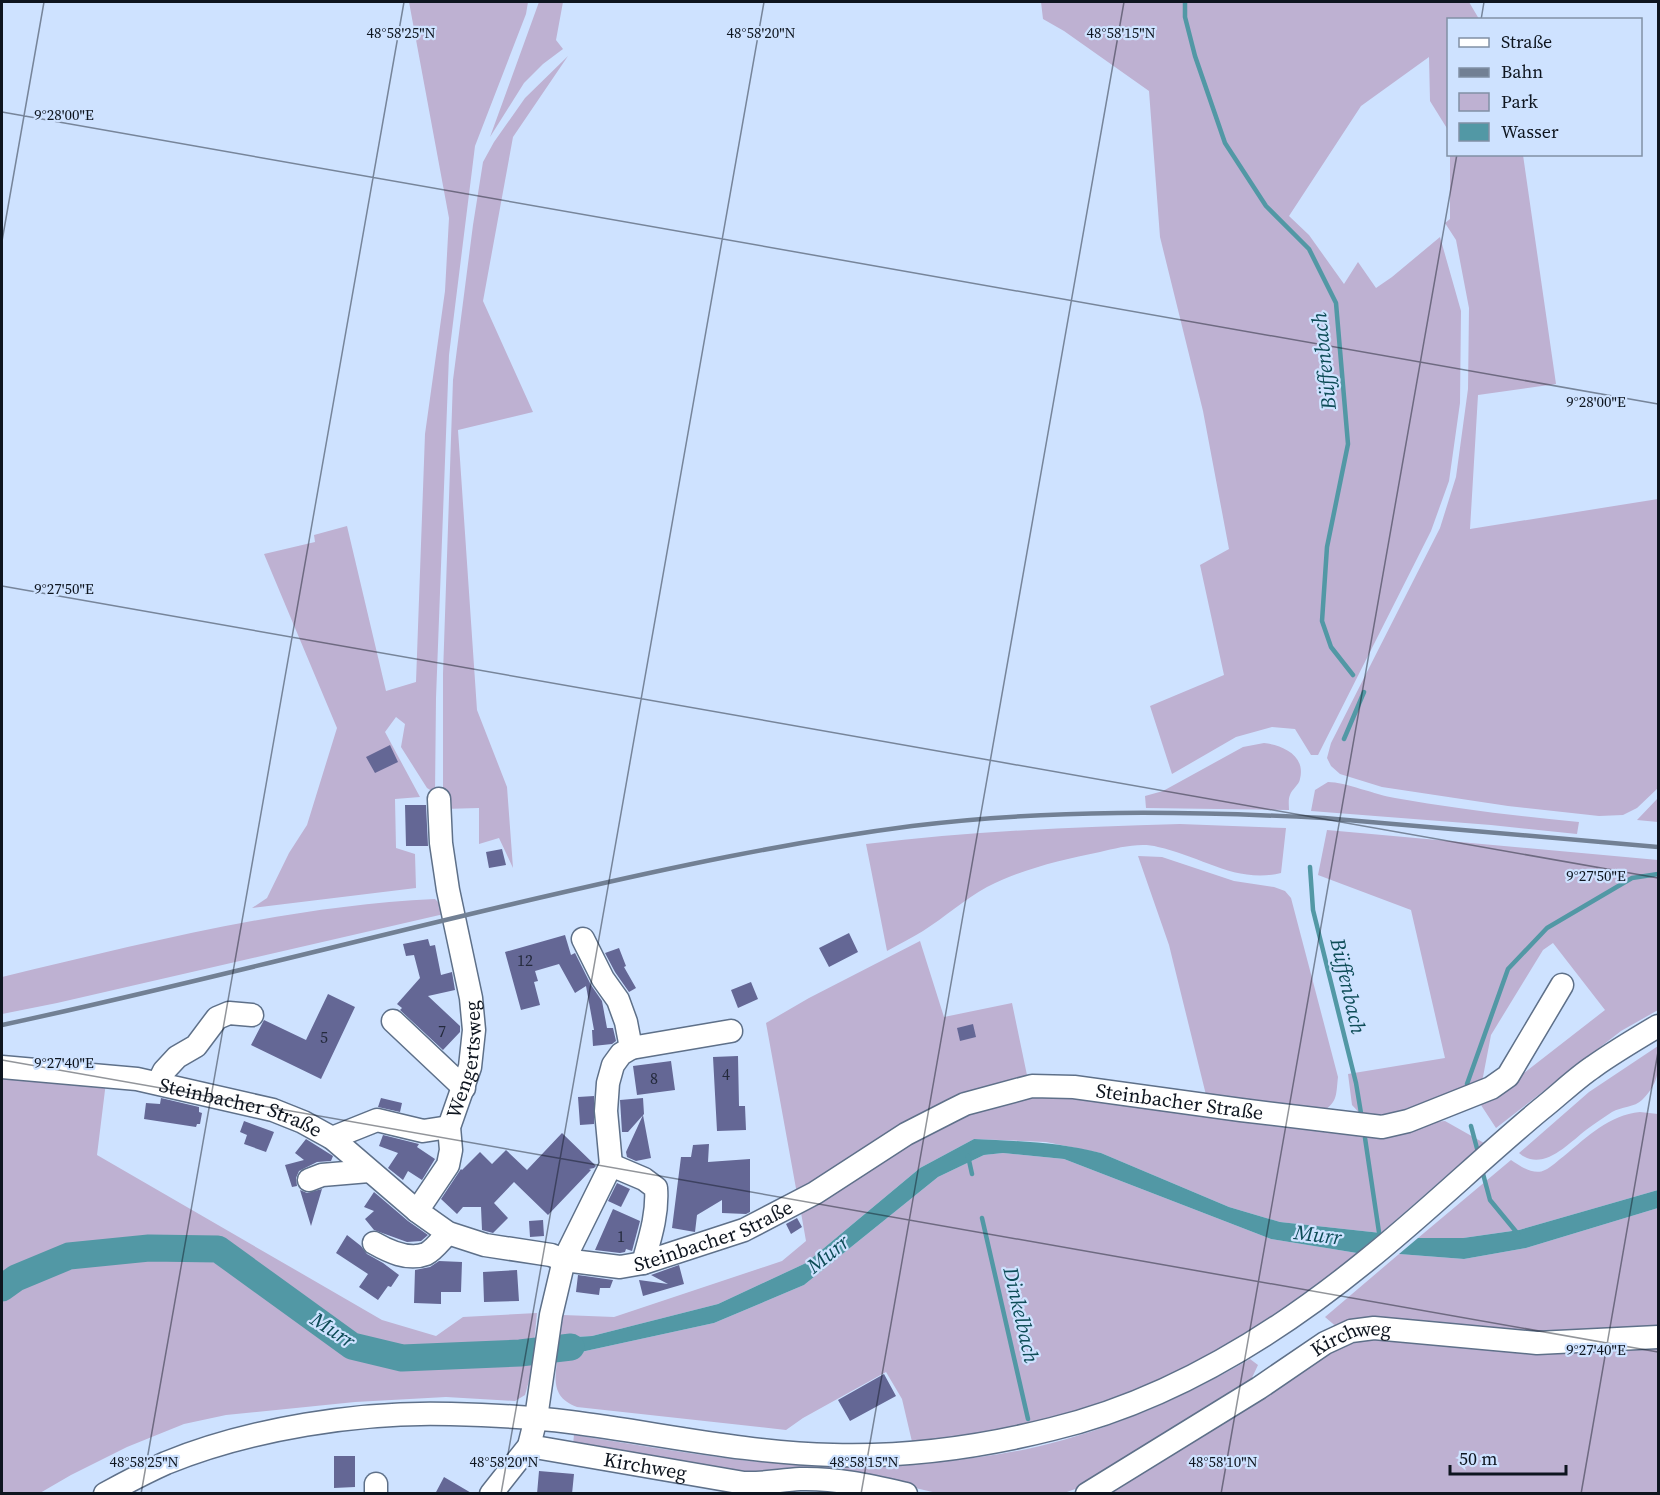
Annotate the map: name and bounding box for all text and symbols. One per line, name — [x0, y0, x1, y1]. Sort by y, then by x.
legend — [1447, 18, 1642, 156]
text: 48°58'25"N — [366, 22, 436, 43]
text: 48°58'20"N — [726, 22, 796, 43]
text: 48°58'15"N — [1086, 22, 1156, 43]
text: Straße — [1501, 29, 1552, 54]
text: Bahn — [1501, 59, 1543, 84]
text: Park — [1501, 89, 1538, 114]
text: 9°28'00"E — [34, 104, 94, 125]
text: Wasser — [1501, 119, 1559, 144]
water label: Büffenbach — [1304, 310, 1343, 412]
text: 9°28'00"E — [1566, 391, 1626, 412]
text: 9°27'50"E — [34, 578, 94, 599]
text: 9°27'50"E — [1566, 865, 1626, 886]
water label: Büffenbach — [1323, 934, 1374, 1037]
house number: 12 — [517, 949, 533, 971]
street label: Wengertsweg — [439, 999, 489, 1122]
house number: 7 — [438, 1020, 446, 1042]
house number: 5 — [320, 1026, 328, 1048]
text: 9°27'40"E — [34, 1052, 94, 1073]
house number: 4 — [722, 1063, 730, 1085]
house number: 8 — [650, 1067, 658, 1089]
street label: Steinbacher Straße — [157, 1071, 327, 1144]
street label: Steinbacher Straße — [1094, 1076, 1265, 1127]
street label: Steinbacher Straße — [632, 1193, 798, 1278]
water label: Murr — [1292, 1217, 1344, 1252]
house number: 1 — [617, 1225, 625, 1247]
water label: Murr — [799, 1227, 856, 1280]
water label: Dinkelbach — [996, 1263, 1047, 1366]
water label: Murr — [305, 1304, 362, 1355]
street label: Kirchweg — [1305, 1314, 1392, 1363]
text: 9°27'40"E — [1566, 1339, 1626, 1360]
scale bar — [1450, 1438, 1566, 1476]
street label: Kirchweg — [602, 1445, 689, 1487]
text: 50 m — [1459, 1446, 1497, 1471]
text: 48°58'25"N — [109, 1451, 179, 1472]
text: 48°58'20"N — [469, 1451, 539, 1472]
text: 48°58'15"N — [829, 1451, 899, 1472]
text: 48°58'10"N — [1188, 1451, 1258, 1472]

